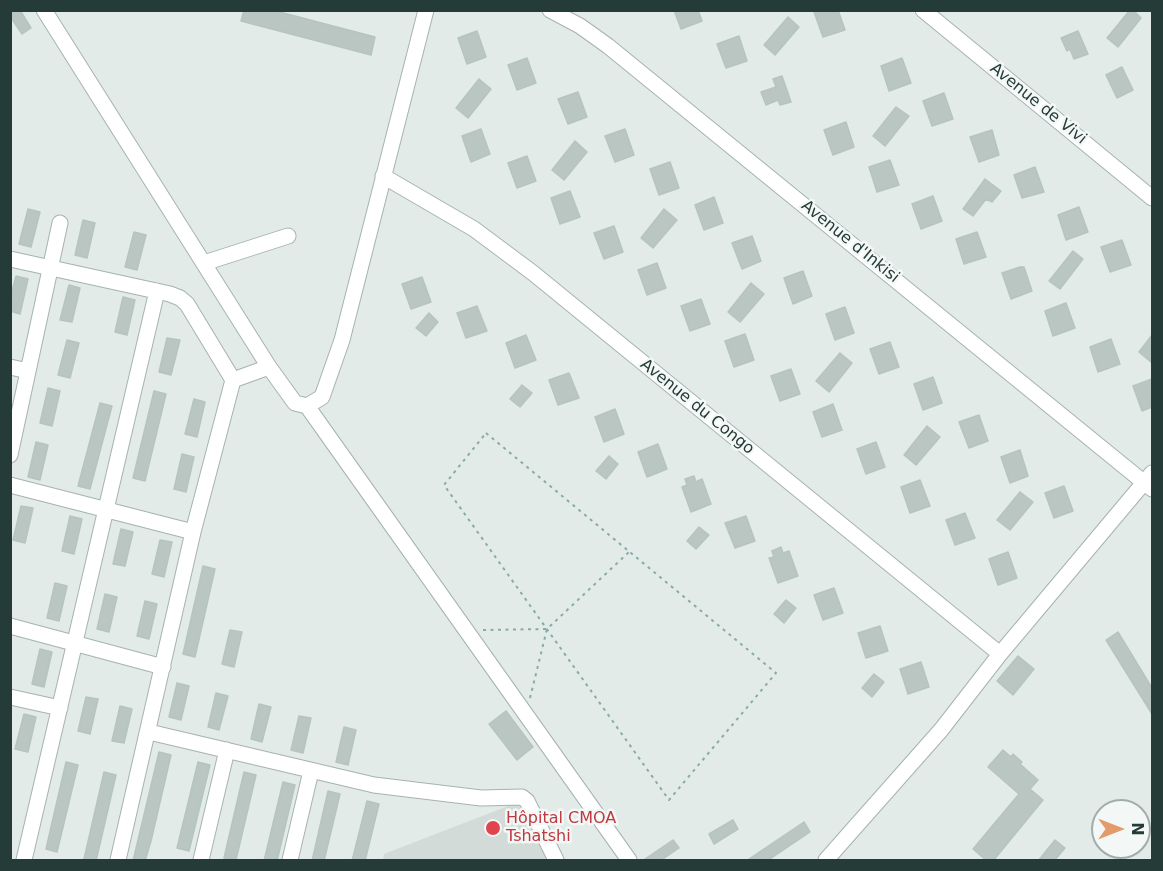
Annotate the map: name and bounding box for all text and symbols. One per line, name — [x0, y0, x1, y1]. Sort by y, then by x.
street label: Avenue de Vivi — [986, 59, 1090, 149]
street label: Avenue d'Inkisi — [797, 197, 903, 287]
street label: Avenue du Congo — [636, 355, 758, 459]
north arrow — [1091, 799, 1151, 859]
place label: Hôpital CMOA Tshatshi — [506, 809, 616, 847]
marker: Hôpital CMOA Tshatshi — [484, 819, 502, 837]
text: N — [1128, 822, 1147, 836]

